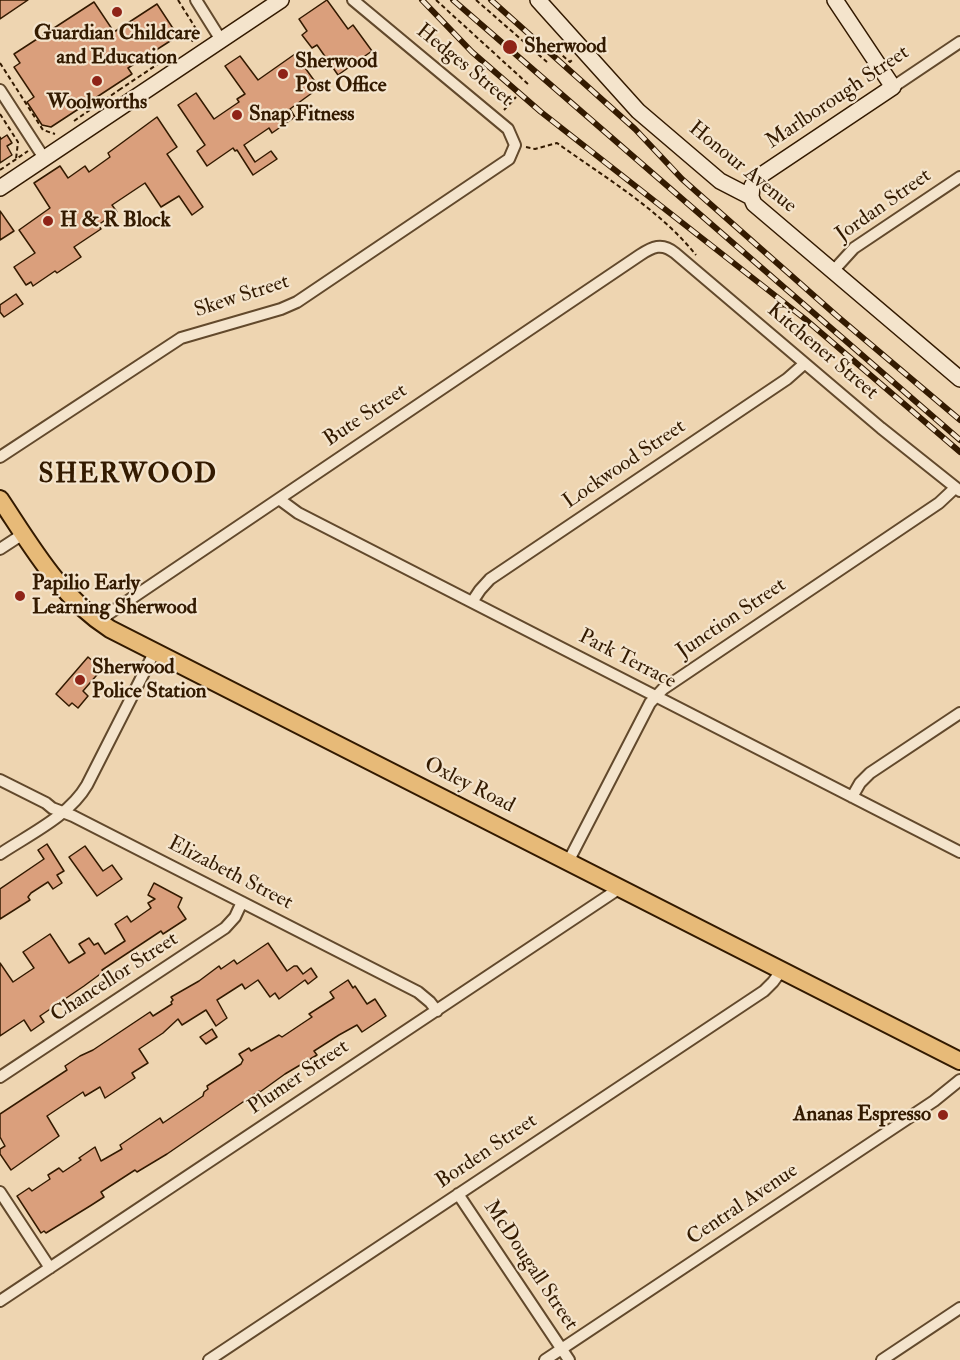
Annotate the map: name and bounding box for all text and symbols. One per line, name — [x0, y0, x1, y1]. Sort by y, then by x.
marker: Guardian Childcare and Education — [110, 5, 124, 19]
street label: Hedges Street — [410, 19, 518, 113]
place label: Guardian Childcare and Education — [34, 21, 200, 71]
place label: Sherwood — [524, 34, 607, 60]
marker: Sherwood — [501, 38, 519, 56]
street label: Marlborough Street — [762, 41, 914, 155]
place label: Sherwood Post Office — [295, 49, 386, 99]
marker: Sherwood Post Office — [276, 67, 290, 81]
marker: Woolworths — [90, 74, 104, 88]
place label: Woolworths — [47, 90, 147, 116]
place label: Snap Fitness — [249, 102, 354, 128]
marker: Snap Fitness — [230, 108, 244, 122]
street label: Honour Avenue — [683, 117, 801, 219]
street label: Jordan Street — [831, 164, 937, 248]
place label: H & R Block — [60, 208, 171, 234]
marker: H & R Block — [41, 214, 55, 228]
street label: Skew Street — [191, 270, 293, 324]
street label: Kitchener Street — [761, 298, 883, 406]
street label: Bute Street — [320, 379, 412, 453]
street label: Lockwood Street — [559, 415, 691, 515]
district label: SHERWOOD — [38, 460, 218, 492]
place label: Papilio Early Learning Sherwood — [32, 571, 197, 621]
street label: Junction Street — [673, 573, 791, 665]
marker: Papilio Early Learning Sherwood — [13, 589, 27, 603]
street label: Park Terrace — [574, 625, 680, 695]
place label: Sherwood Police Station — [92, 655, 207, 705]
marker: Sherwood Police Station — [73, 673, 87, 687]
street label: Oxley Road — [420, 753, 518, 819]
street label: Elizabeth Street — [163, 832, 297, 916]
street label: Chancellor Street — [47, 927, 183, 1029]
street label: Plumer Street — [244, 1035, 354, 1121]
place label: Ananas Espresso — [793, 1102, 931, 1128]
marker: Ananas Espresso — [936, 1108, 950, 1122]
street label: Borden Street — [432, 1109, 542, 1195]
street label: Central Avenue — [683, 1159, 803, 1251]
street label: McDougall Street — [477, 1196, 583, 1336]

